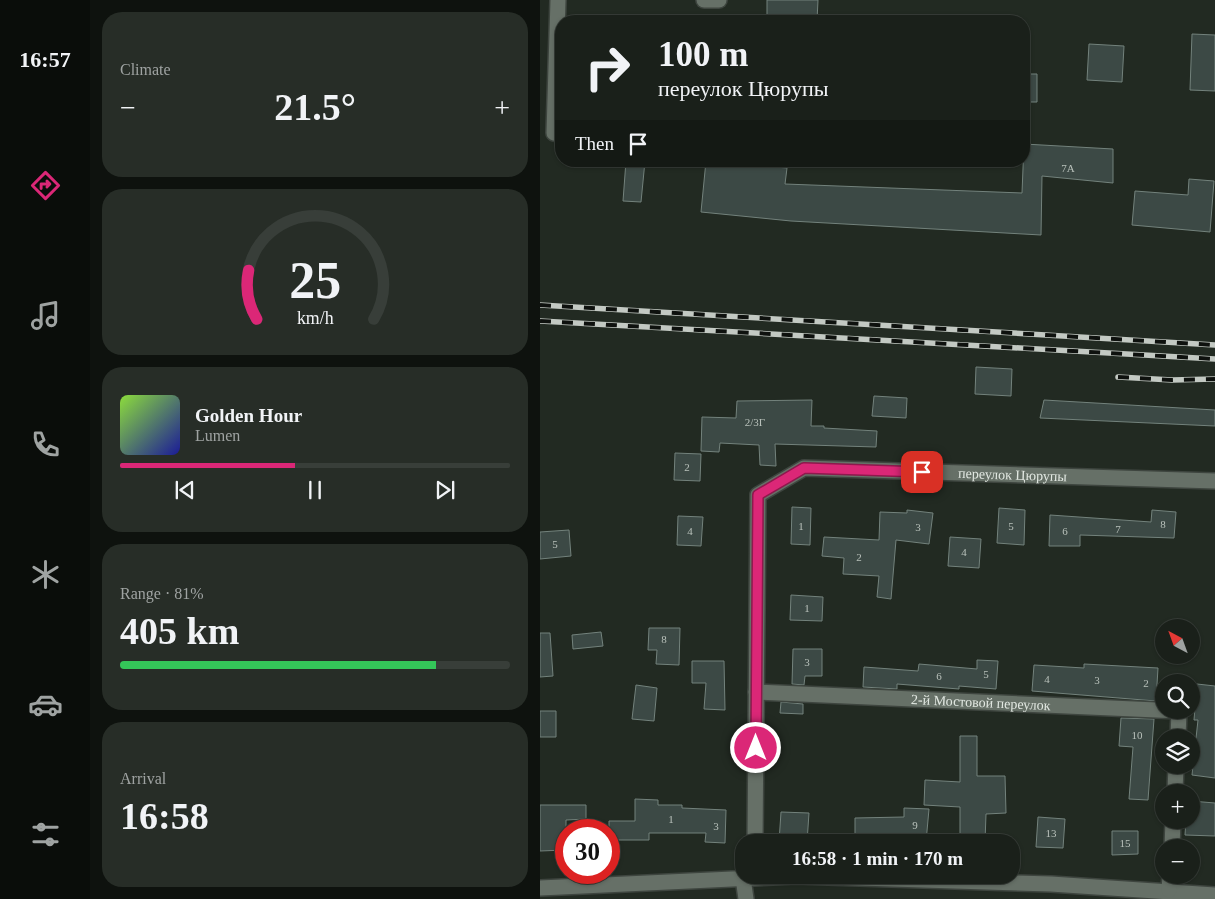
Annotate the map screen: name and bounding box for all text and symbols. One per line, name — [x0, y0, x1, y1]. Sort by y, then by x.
icon: right — [575, 35, 640, 100]
text: 100 m — [658, 35, 748, 74]
text: 16:57 — [19, 47, 71, 72]
text: Climate — [120, 61, 171, 78]
text: переулок Цюрупы — [658, 76, 829, 101]
text: 21.5° — [274, 86, 356, 128]
text: − — [120, 92, 136, 123]
text: + — [494, 92, 510, 123]
icon: arrive — [624, 130, 652, 158]
text: Then — [575, 133, 614, 154]
house number: 7А — [1061, 162, 1075, 174]
icon: directions — [28, 168, 63, 203]
text: 25 — [289, 252, 341, 309]
icon: music — [28, 298, 63, 333]
text: km/h — [297, 308, 333, 328]
text: Golden Hour — [195, 405, 302, 426]
house number: 2/3Г — [745, 416, 765, 428]
icon: phone — [28, 427, 63, 462]
text: Lumen — [195, 427, 240, 444]
pin — [901, 451, 943, 493]
icon: arrive — [908, 458, 936, 486]
house number: 2 — [684, 461, 690, 473]
street label: переулок Цюрупы — [958, 466, 1068, 484]
icon: previous — [171, 476, 199, 504]
icon: pause — [301, 476, 329, 504]
icon: next — [431, 476, 459, 504]
house number: 8 — [1160, 518, 1166, 530]
house number: 1 — [798, 520, 804, 532]
house number: 5 — [1008, 520, 1014, 532]
house number: 3 — [915, 521, 921, 533]
house number: 7 — [1115, 523, 1121, 535]
house number: 4 — [687, 525, 693, 537]
house number: 6 — [1062, 525, 1068, 537]
house number: 5 — [552, 538, 558, 550]
house number: 4 — [961, 546, 967, 558]
house number: 2 — [856, 551, 862, 563]
icon: climate — [28, 557, 63, 592]
text: Range · 81% — [120, 585, 204, 602]
house number: 1 — [804, 602, 810, 614]
text: 405 km — [120, 610, 239, 652]
north arrow — [1155, 619, 1200, 664]
map controls — [1155, 619, 1200, 884]
house number: 8 — [661, 633, 667, 645]
house number: 3 — [804, 656, 810, 668]
house number: 5 — [983, 668, 989, 680]
house number: 6 — [936, 670, 942, 682]
house number: 4 — [1044, 673, 1050, 685]
house number: 3 — [1094, 674, 1100, 686]
button: search — [1155, 674, 1200, 719]
house number: 2 — [1143, 677, 1149, 689]
icon: car — [28, 687, 63, 722]
street label: 2-й Мостовой переулок — [911, 692, 1051, 713]
position arrow — [729, 721, 781, 773]
house number: 10 — [1132, 729, 1143, 741]
button: layers — [1155, 729, 1200, 774]
text: Arrival — [120, 770, 166, 787]
button: + — [1155, 784, 1200, 829]
text: 16:58 — [120, 795, 209, 837]
house number: 1 — [668, 813, 674, 825]
icon: filters — [28, 817, 63, 852]
speed limit sign: 30 — [555, 819, 620, 884]
house number: 9 — [912, 819, 918, 831]
house number: 3 — [713, 820, 719, 832]
house number: 13 — [1046, 827, 1057, 839]
house number: 15 — [1120, 837, 1131, 849]
button: − — [1155, 839, 1200, 884]
text: 16:58 · 1 min · 170 m — [792, 848, 963, 869]

